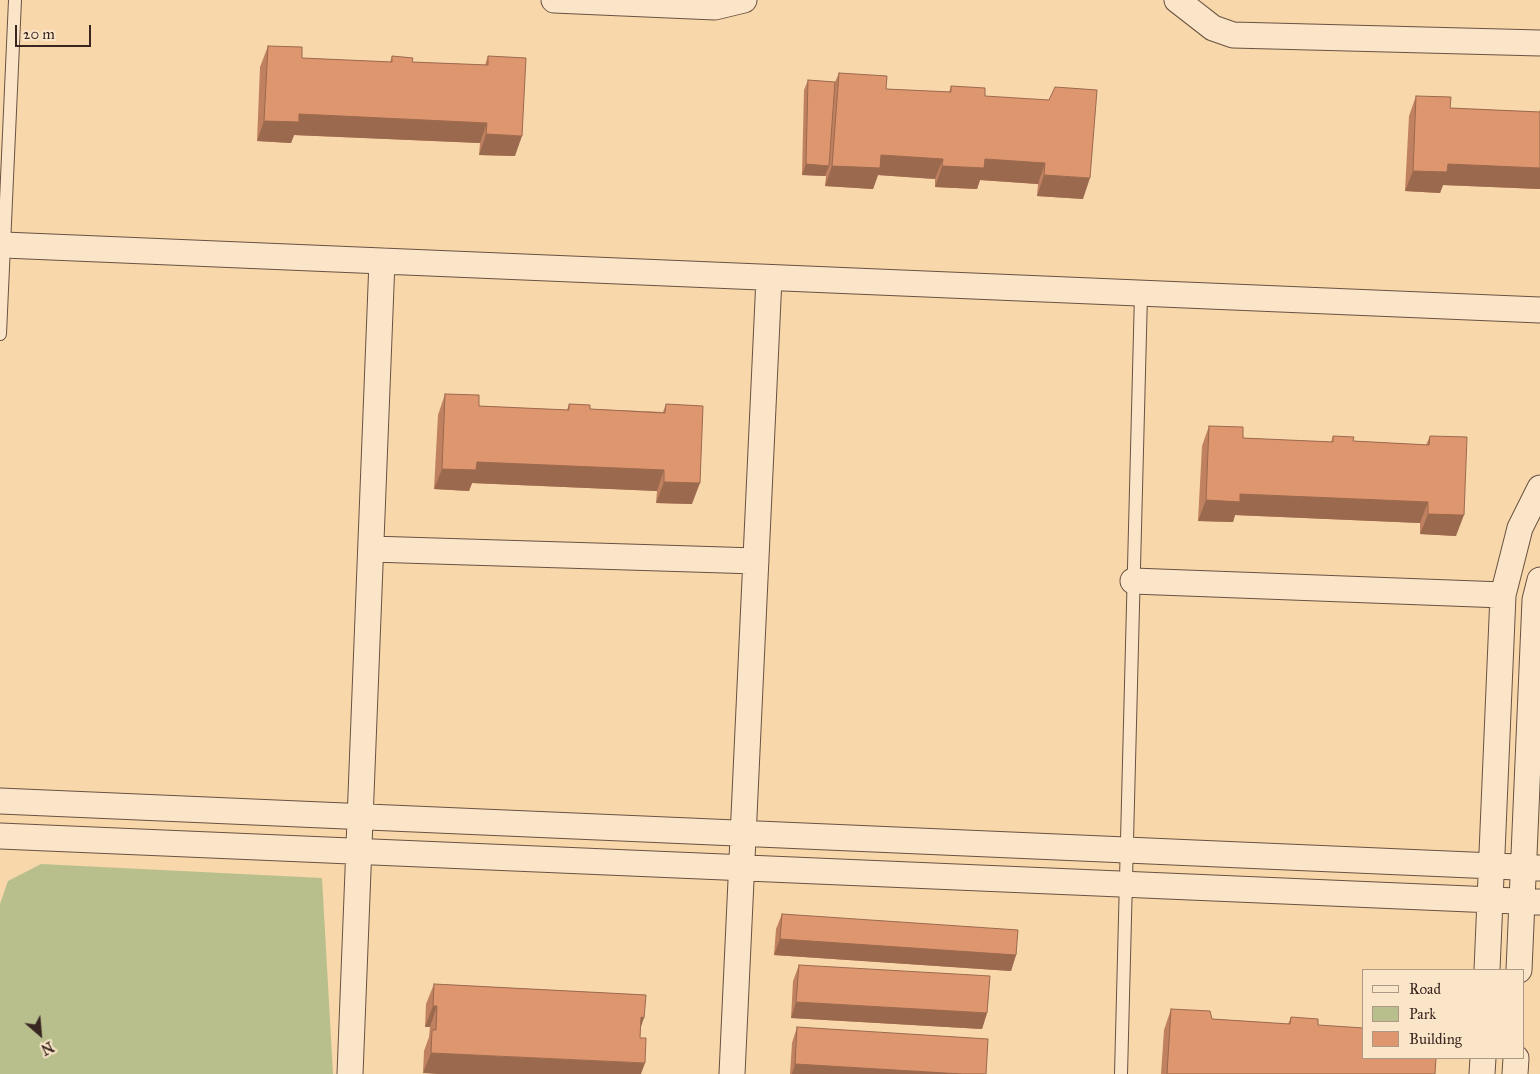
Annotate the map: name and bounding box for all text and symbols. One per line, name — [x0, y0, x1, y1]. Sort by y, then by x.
scale bar — [18, 15, 94, 47]
text: 20 m — [23, 25, 55, 43]
legend — [1362, 969, 1525, 1059]
text: Road — [1409, 980, 1441, 998]
text: Park — [1409, 1005, 1436, 1023]
north arrow — [15, 1009, 65, 1059]
text: Building — [1409, 1030, 1462, 1048]
text: N — [38, 1038, 56, 1058]

